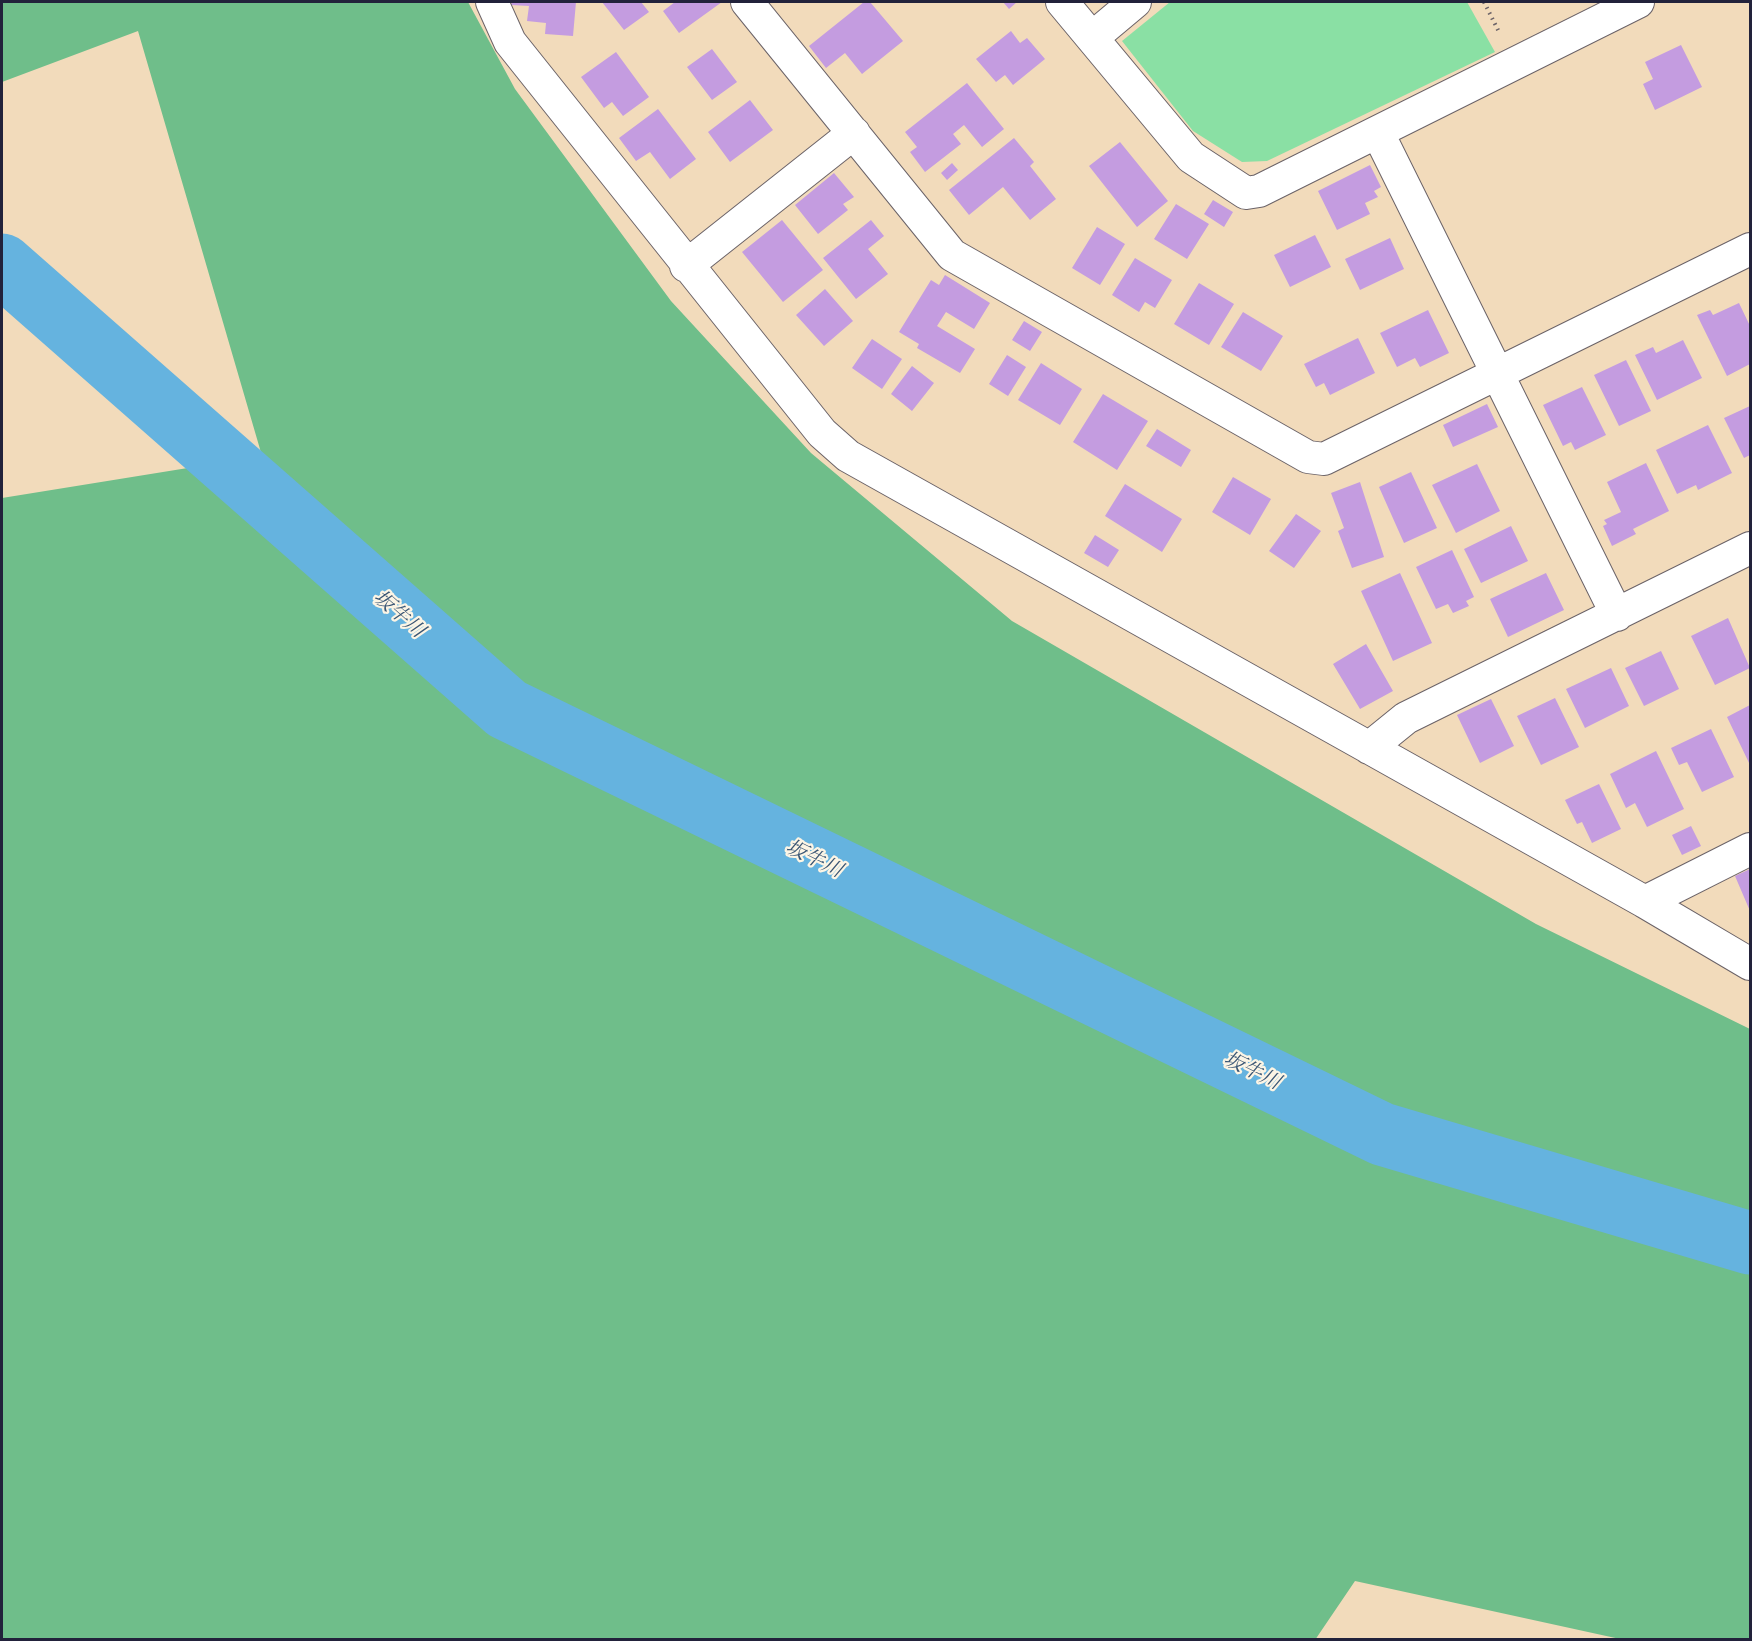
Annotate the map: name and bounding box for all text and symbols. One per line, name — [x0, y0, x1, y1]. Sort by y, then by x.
water label: 坂牛川 — [368, 585, 430, 643]
water label: 坂牛川 — [782, 835, 846, 883]
water label: 坂牛川 — [1220, 1047, 1284, 1095]

